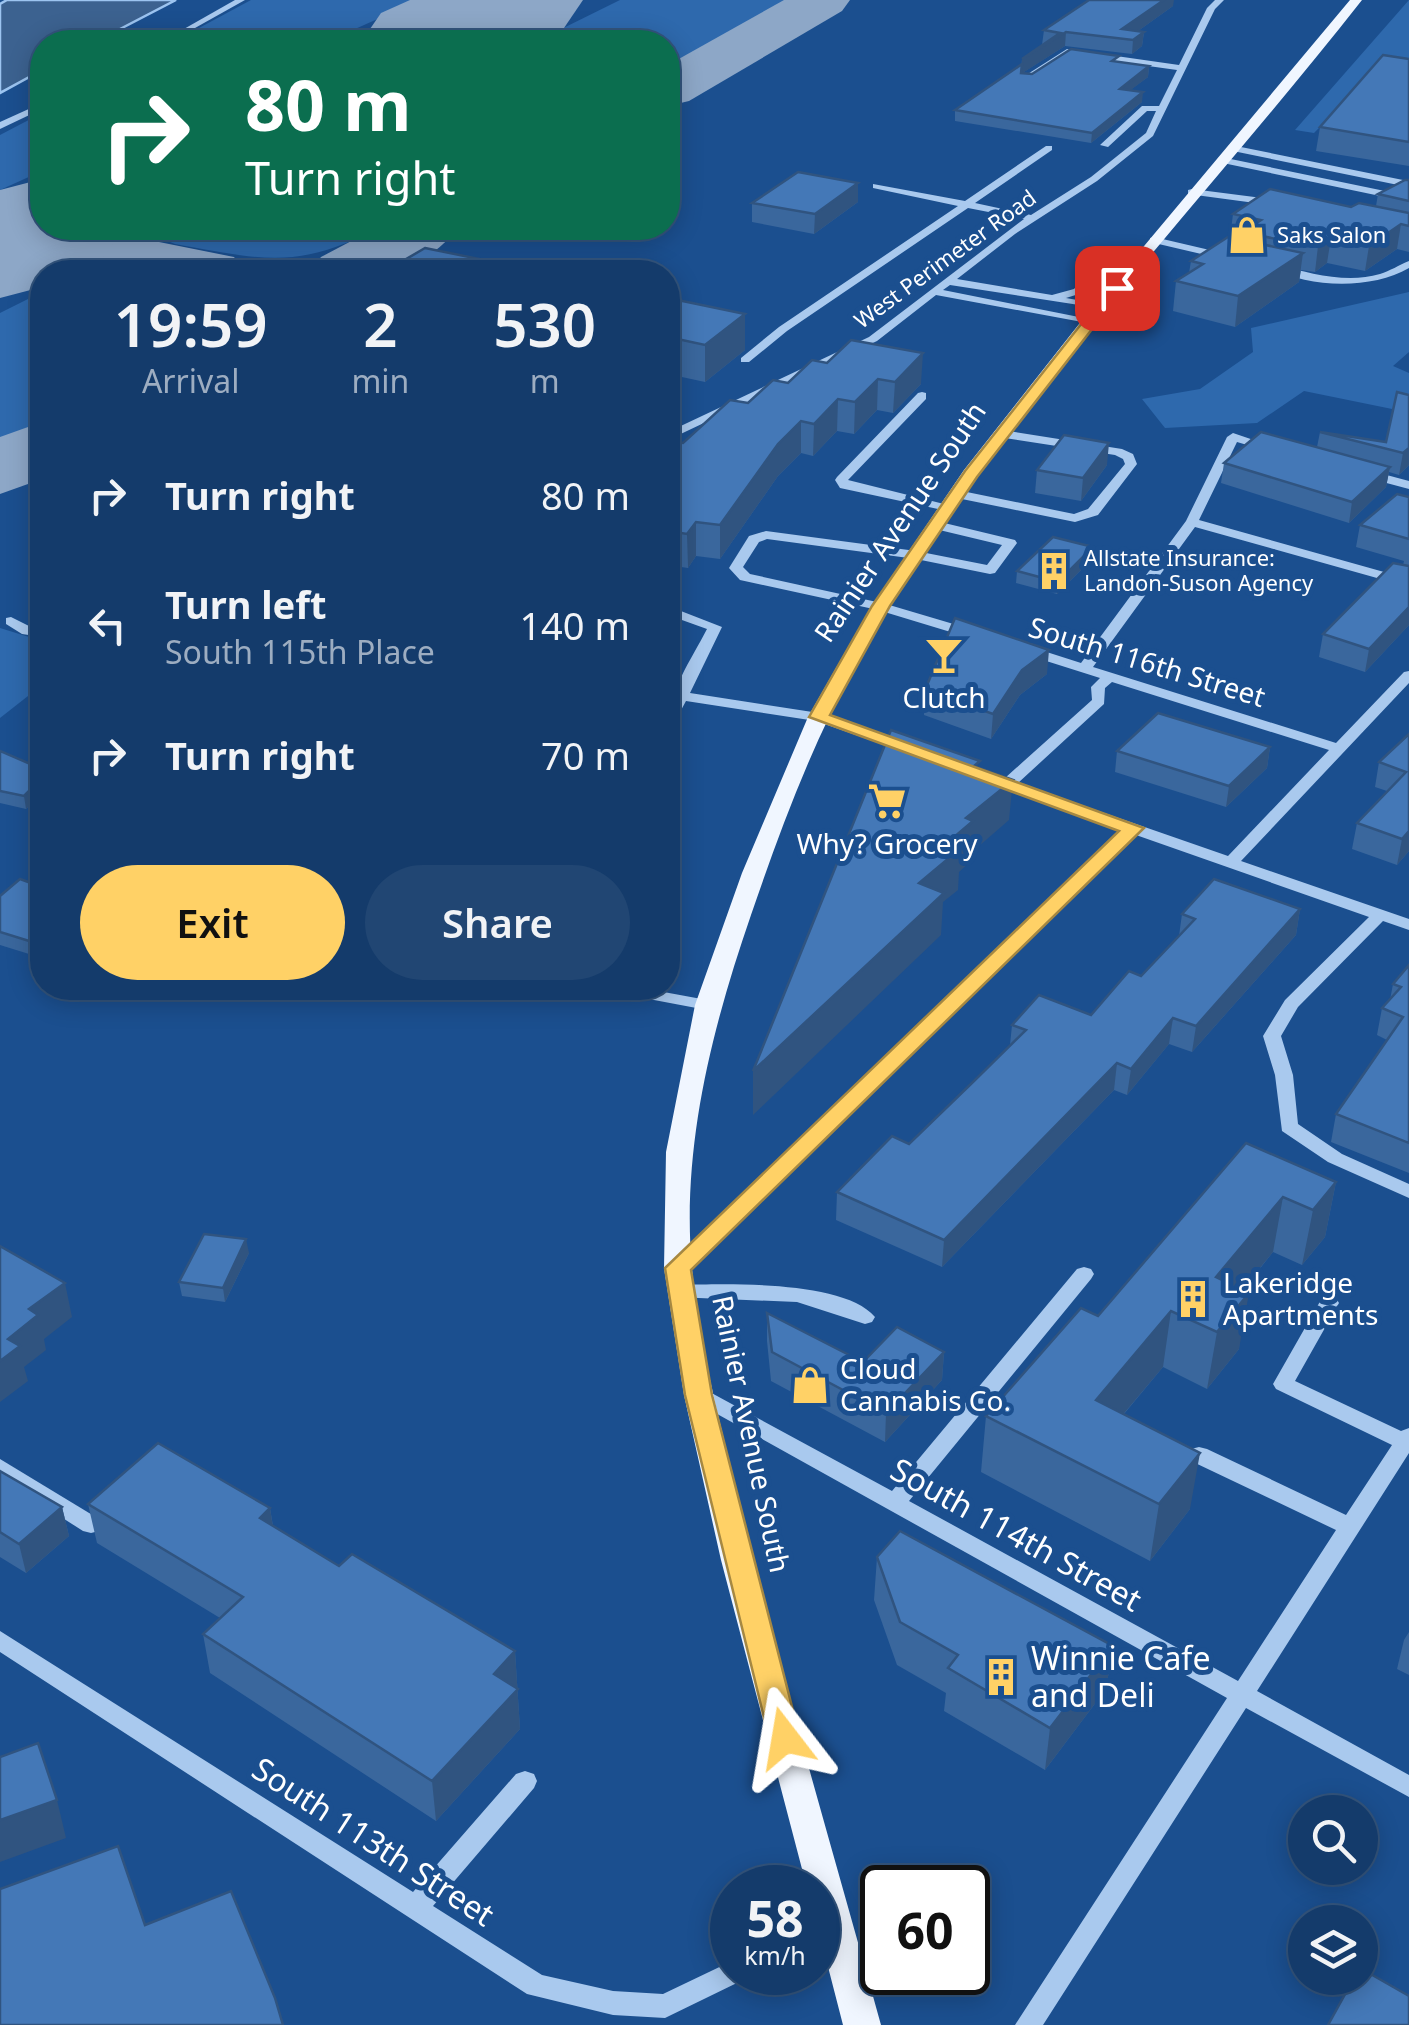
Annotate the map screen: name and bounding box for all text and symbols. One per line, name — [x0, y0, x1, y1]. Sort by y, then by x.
text: 80 m — [245, 56, 412, 152]
icon: right — [80, 70, 210, 200]
text: Turn right — [245, 147, 456, 208]
street label: West Perimeter Road — [847, 182, 1041, 334]
shop icon: Saks Salon — [1226, 214, 1268, 256]
place label: Saks Salon — [1277, 219, 1386, 249]
pin — [1075, 246, 1160, 331]
icon: arrive — [1090, 261, 1145, 316]
text: 19:59 — [114, 283, 268, 365]
text: 2 — [363, 283, 398, 365]
text: 530 — [493, 283, 596, 365]
text: Arrival — [142, 359, 240, 402]
text: min — [351, 359, 409, 402]
text: m — [530, 359, 560, 402]
street label: Rainier Avenue South — [805, 394, 994, 649]
icon: right — [80, 468, 135, 523]
text: Turn right — [165, 469, 355, 521]
text: 80 m — [541, 469, 630, 521]
place label: Allstate Insurance: Landon-Suson Agency — [1084, 542, 1314, 597]
building icon: Allstate Insurance: Landon-Suson Agency — [1033, 550, 1075, 592]
text: Turn left — [165, 578, 327, 630]
icon: left — [80, 598, 135, 653]
text: 140 m — [519, 599, 630, 651]
street label: South 116th Street — [1024, 607, 1270, 715]
text: South 115th Place — [165, 630, 435, 673]
bar icon: Clutch — [923, 634, 965, 676]
place label: Clutch — [902, 678, 986, 716]
icon: right — [80, 728, 135, 783]
text: Turn right — [165, 729, 355, 781]
text: 70 m — [541, 729, 630, 781]
supermarket icon: Why? Grocery — [866, 780, 908, 822]
place label: Why? Grocery — [796, 824, 978, 862]
button: Exit — [80, 865, 345, 980]
button: Share — [365, 865, 630, 980]
place label: Lakeridge Apartments — [1223, 1263, 1378, 1333]
building icon: Lakeridge Apartments — [1172, 1278, 1214, 1320]
street label: Rainier Avenue South — [704, 1292, 800, 1576]
place label: Cloud Cannabis Co. — [840, 1349, 1011, 1419]
shop icon: Cloud Cannabis Co. — [789, 1364, 831, 1406]
street label: South 114th Street — [884, 1447, 1150, 1620]
place label: Winnie Cafe and Deli — [1031, 1636, 1210, 1716]
building icon: Winnie Cafe and Deli — [980, 1656, 1022, 1698]
position arrow — [733, 1686, 837, 1790]
street label: South 113th Street — [245, 1746, 503, 1935]
map controls — [1288, 1795, 1378, 1995]
button: search — [1288, 1795, 1378, 1885]
speed limit sign: 60 — [860, 1865, 990, 1995]
text: 58 — [746, 1884, 804, 1952]
button: layers — [1288, 1905, 1378, 1995]
text: km/h — [744, 1938, 806, 1972]

